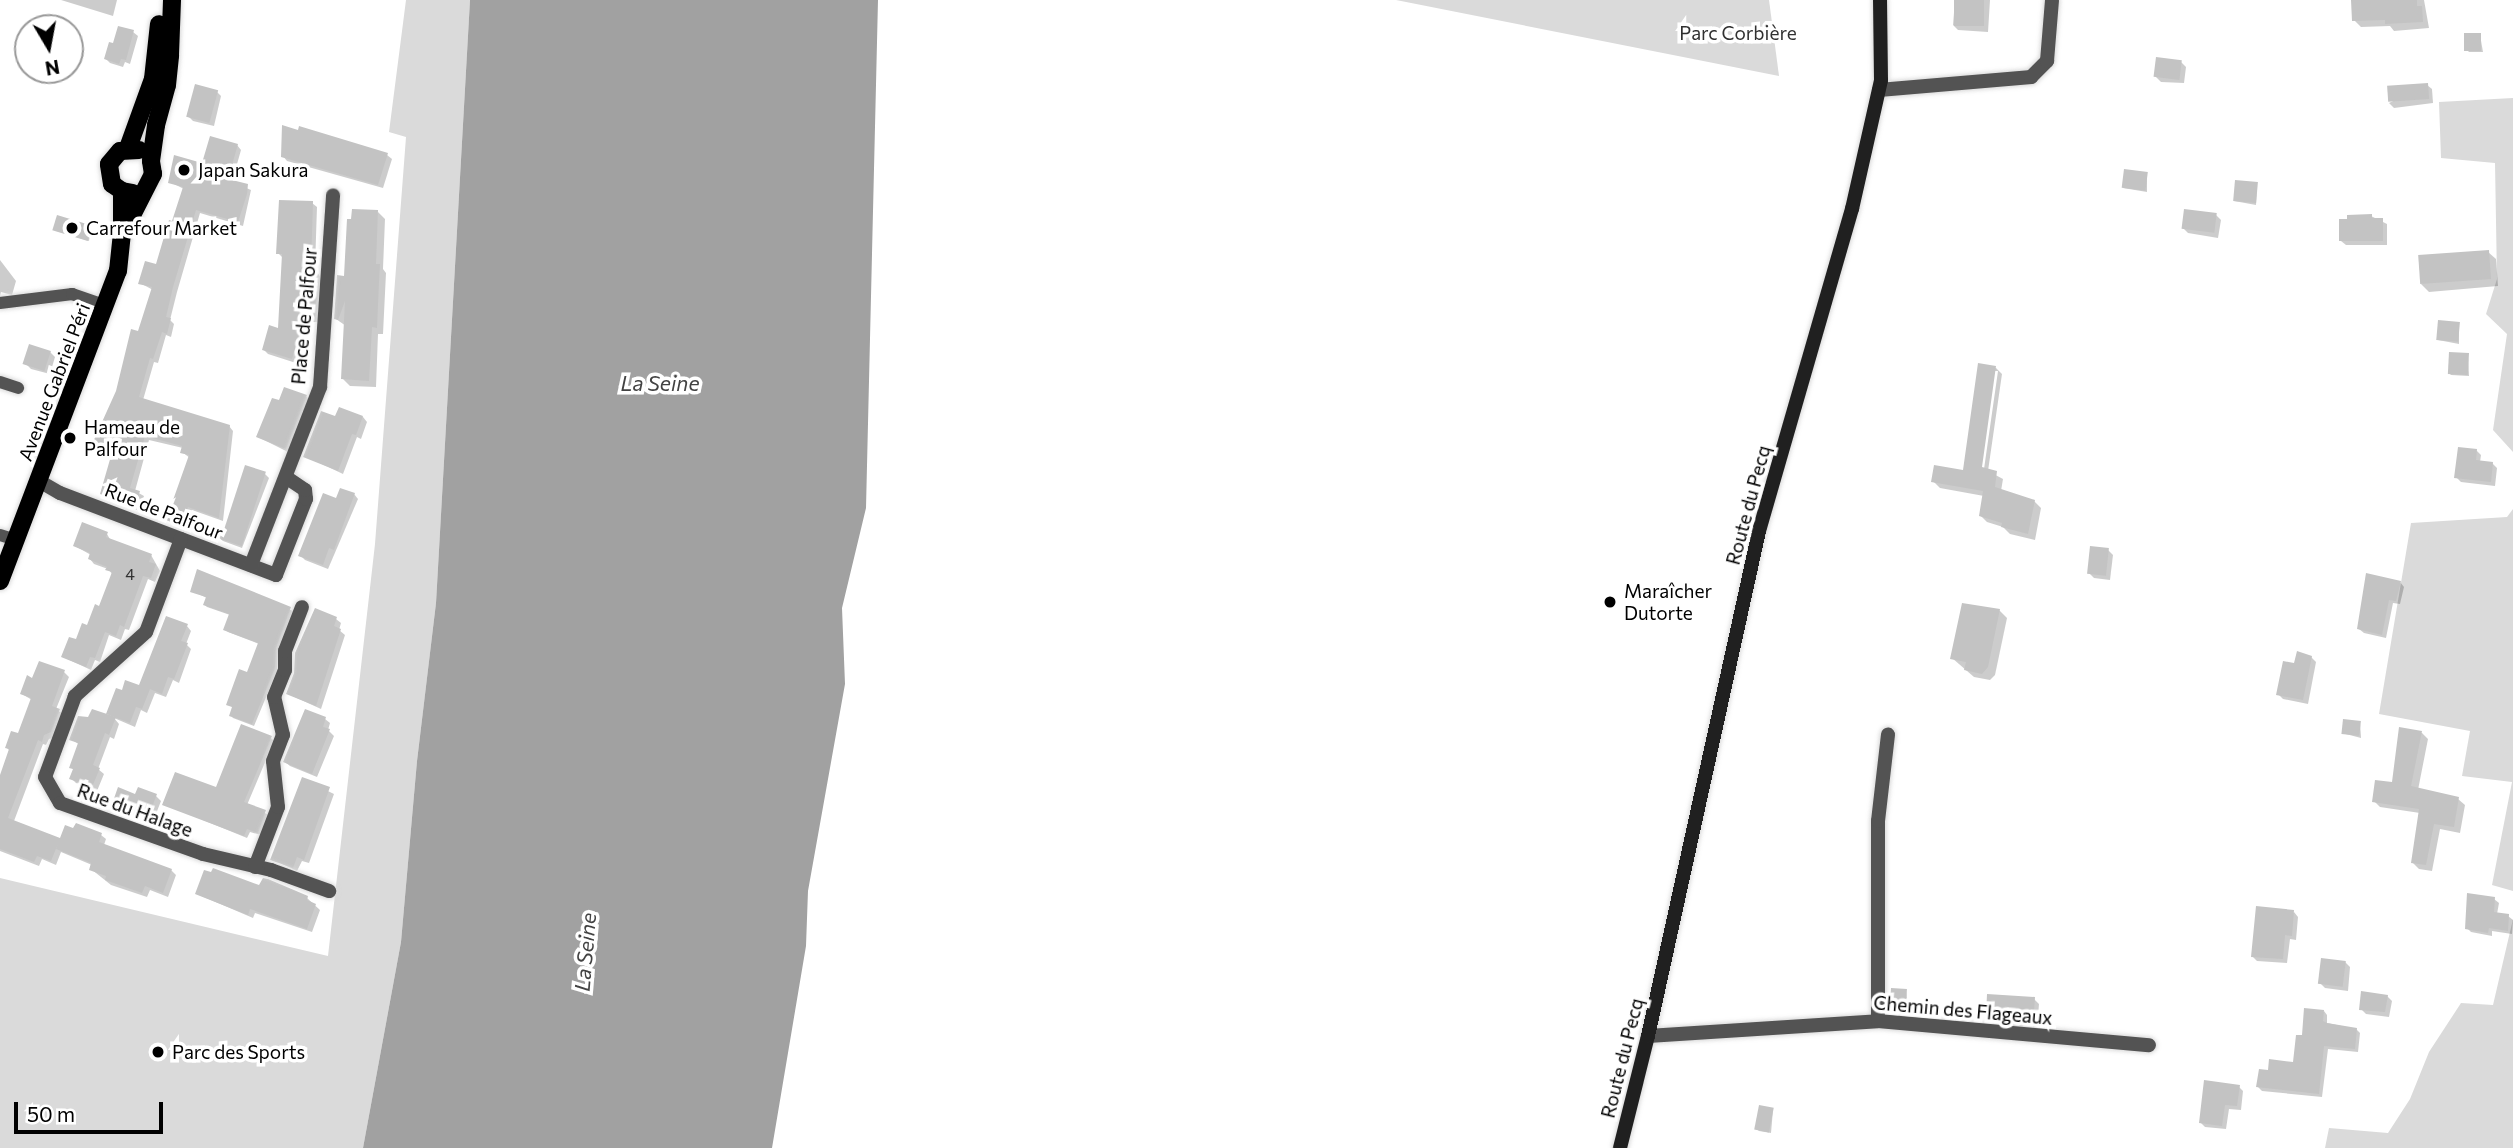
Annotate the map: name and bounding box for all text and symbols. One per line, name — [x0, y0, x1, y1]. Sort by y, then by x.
north arrow — [14, 14, 84, 84]
park label: Parc Corbière — [1679, 22, 1797, 44]
text: N — [43, 56, 61, 81]
place label: Japan Sakura — [198, 159, 308, 181]
marker: Japan Sakura — [176, 162, 192, 178]
place label: Carrefour Market — [86, 217, 237, 239]
marker: Carrefour Market — [64, 220, 80, 236]
street label: Place de Palfour — [287, 246, 321, 386]
street label: Avenue Gabriel Péri — [13, 300, 95, 464]
water label: La Seine — [621, 370, 699, 396]
place label: Hameau de Palfour — [84, 416, 180, 460]
marker: Hameau de Palfour — [62, 430, 78, 446]
street label: Route du Pecq — [1721, 443, 1775, 567]
street label: Rue de Palfour — [102, 478, 226, 544]
house number: 4 — [125, 564, 135, 584]
place label: Maraîcher Dutorte — [1624, 580, 1712, 624]
marker: Maraîcher Dutorte — [1602, 594, 1618, 610]
street label: Rue du Halage — [74, 779, 196, 841]
water label: La Seine — [569, 912, 601, 992]
street label: Chemin des Flageaux — [1873, 991, 2053, 1029]
street label: Route du Pecq — [1596, 996, 1648, 1120]
place label: Parc des Sports — [172, 1041, 305, 1063]
marker: Parc des Sports — [150, 1044, 166, 1060]
scale bar — [18, 1088, 166, 1132]
text: 50 m — [27, 1101, 75, 1126]

